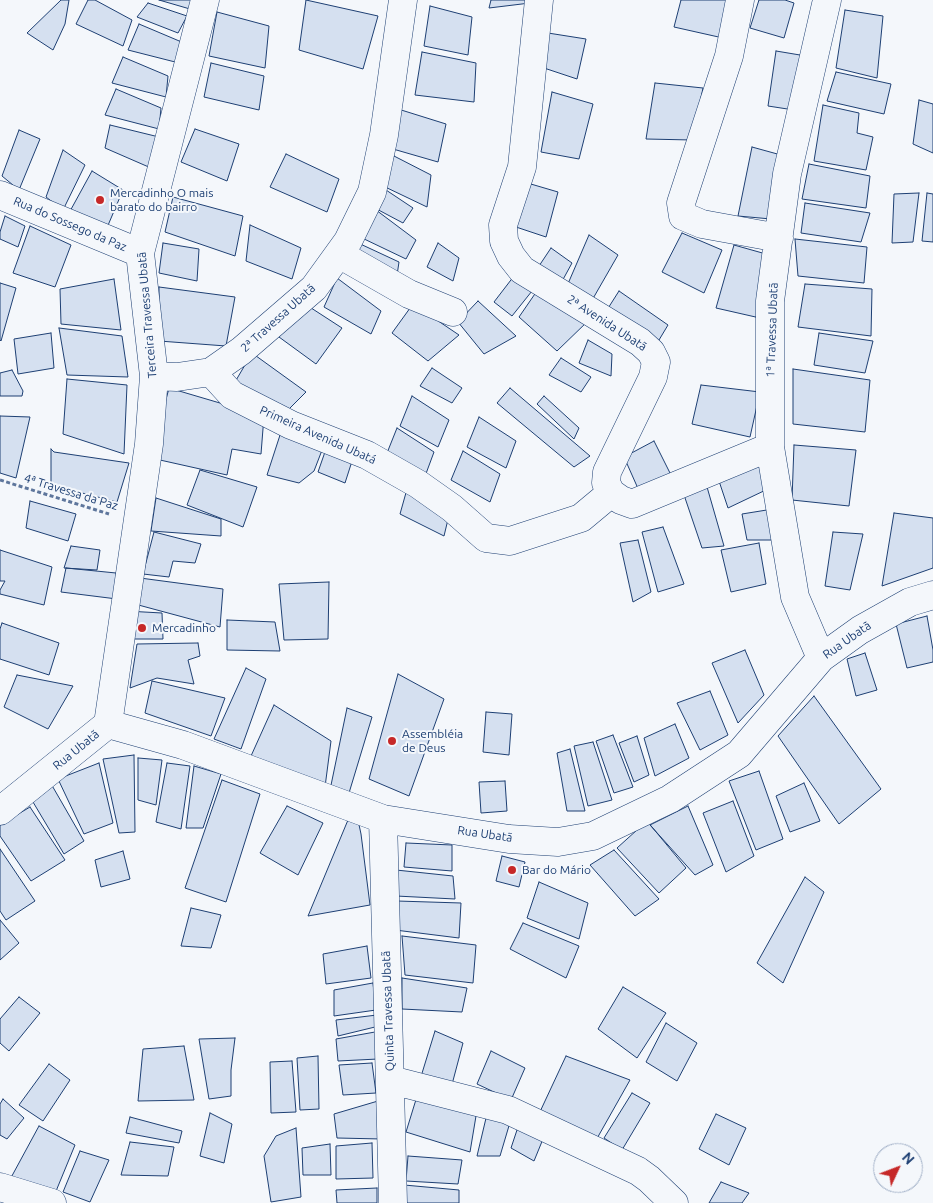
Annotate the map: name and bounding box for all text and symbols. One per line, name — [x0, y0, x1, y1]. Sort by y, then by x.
place label: Mercadinho O mais barato do bairro — [110, 186, 213, 214]
street label: Rua do Sossego da Paz — [11, 194, 129, 254]
marker: Mercadinho O mais barato do bairro — [94, 194, 106, 206]
street label: Terceira Travessa Ubatã — [134, 251, 160, 379]
street label: 2ª Travessa Ubatã — [238, 281, 318, 355]
street label: 1ª Travessa Ubatã — [763, 282, 781, 378]
street label: 2ª Avenida Ubatã — [564, 292, 650, 354]
street label: Primeira Avenida Ubatá — [258, 403, 378, 467]
street label: 4ª Travessa da Paz — [22, 471, 120, 513]
street label: Rua Ubatã — [820, 618, 874, 662]
place label: Mercadinho — [152, 621, 216, 635]
marker: Mercadinho — [136, 622, 148, 634]
street label: Rua Ubatã — [50, 727, 102, 773]
place label: Assembléia de Deus — [402, 727, 463, 755]
marker: Assembléia de Deus — [386, 735, 398, 747]
street label: Rua Ubatã — [457, 823, 513, 845]
place label: Bar do Mário — [522, 863, 591, 877]
marker: Bar do Mário — [506, 864, 518, 876]
street label: Quinta Travessa Ubatã — [379, 951, 397, 1071]
north arrow — [873, 1143, 923, 1193]
text: N — [899, 1149, 918, 1168]

